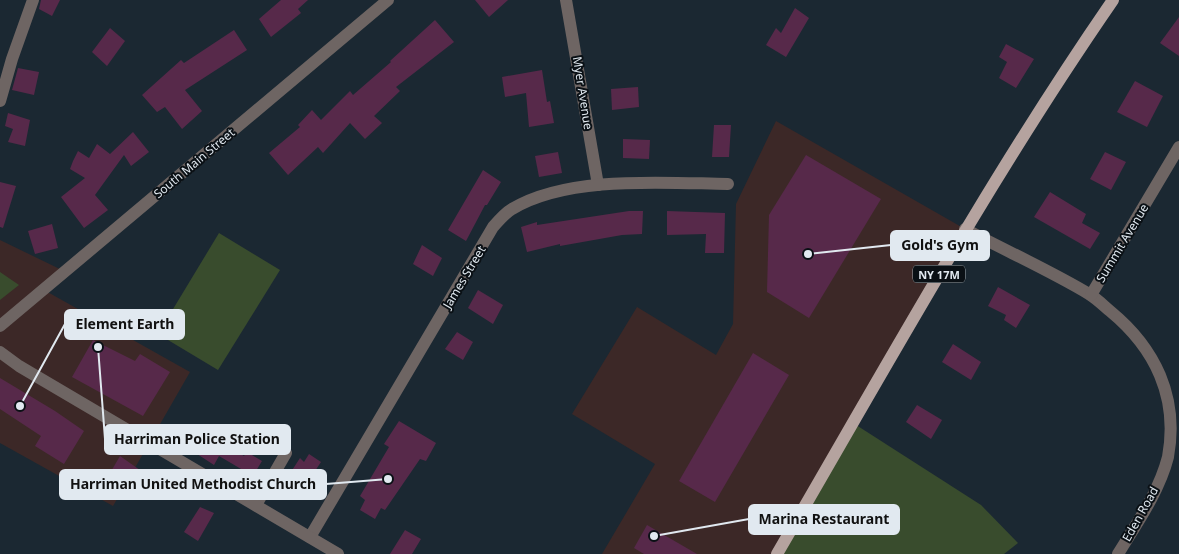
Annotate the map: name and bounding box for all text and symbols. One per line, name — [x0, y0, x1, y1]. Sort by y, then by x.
street label: Myer Avenue — [569, 55, 597, 131]
street label: South Main Street — [150, 124, 239, 202]
street label: Summit Avenue — [1092, 200, 1152, 286]
callout: Gold's Gym — [891, 231, 989, 260]
text: Gold's Gym — [901, 235, 979, 254]
street label: James Street — [438, 242, 490, 312]
road number: NY 17M — [913, 266, 965, 282]
callout: Element Earth — [65, 310, 184, 339]
text: Element Earth — [76, 314, 174, 333]
callout: Harriman Police Station — [105, 425, 290, 454]
text: Harriman Police Station — [114, 429, 280, 448]
callout: Harriman United Methodist Church — [60, 470, 326, 499]
text: Harriman United Methodist Church — [70, 474, 316, 493]
street label: Eden Road — [1118, 484, 1162, 544]
callout: Marina Restaurant — [749, 505, 899, 534]
text: Marina Restaurant — [759, 509, 889, 528]

